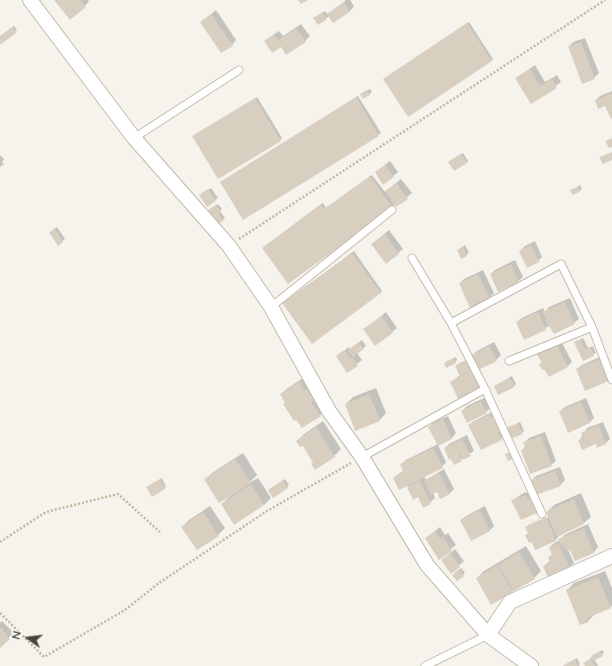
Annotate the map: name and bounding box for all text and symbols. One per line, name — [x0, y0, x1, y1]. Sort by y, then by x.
north arrow — [8, 618, 48, 658]
text: N — [9, 629, 23, 641]

